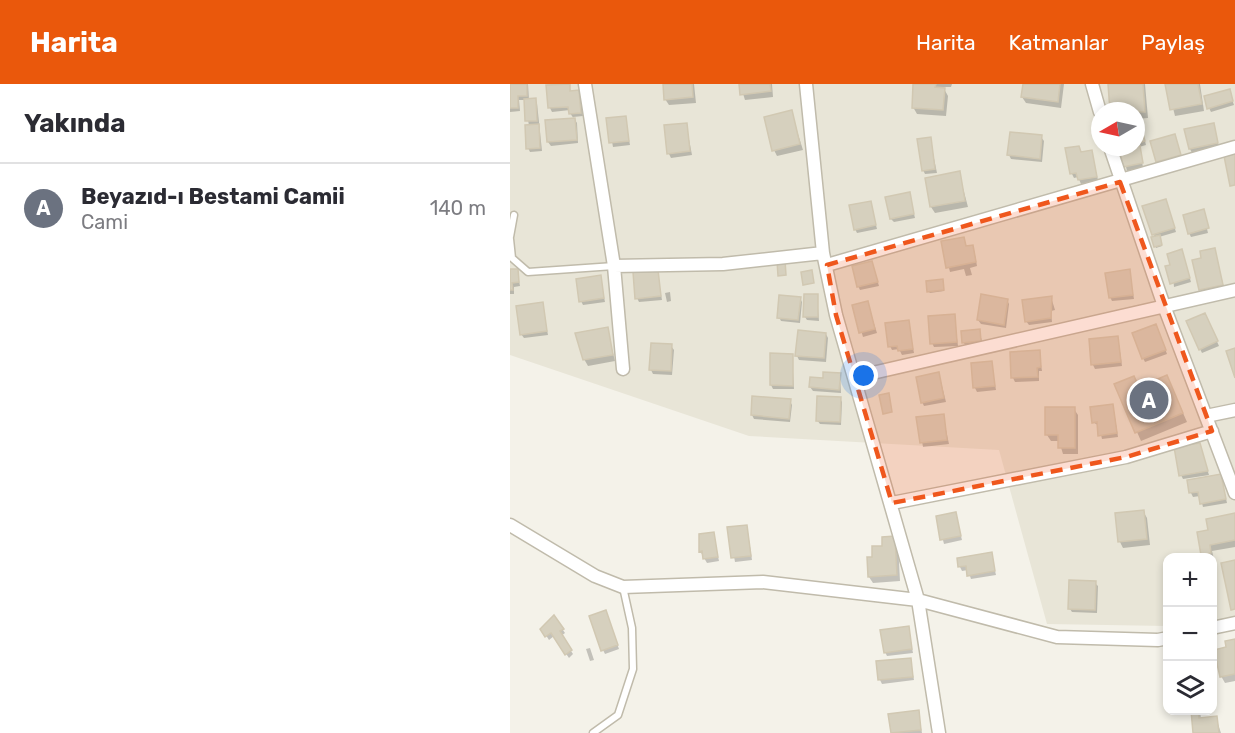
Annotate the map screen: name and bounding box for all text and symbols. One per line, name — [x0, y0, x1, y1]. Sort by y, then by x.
text: Harita — [30, 26, 118, 59]
text: Harita — [916, 30, 976, 55]
text: Katmanlar — [1009, 30, 1108, 55]
text: Paylaş — [1141, 30, 1205, 55]
north arrow — [1091, 102, 1145, 156]
text: Yakında — [24, 108, 126, 139]
text: Beyazıd-ı Bestami Camii — [81, 183, 345, 210]
text: A — [36, 196, 51, 220]
text: 140 m — [430, 196, 486, 220]
text: Cami — [81, 210, 128, 234]
your location — [849, 361, 878, 390]
pin: A — [1130, 378, 1168, 422]
map controls — [1163, 553, 1217, 715]
button: + — [1163, 553, 1217, 607]
button: − — [1163, 607, 1217, 661]
button: layers — [1163, 661, 1217, 715]

